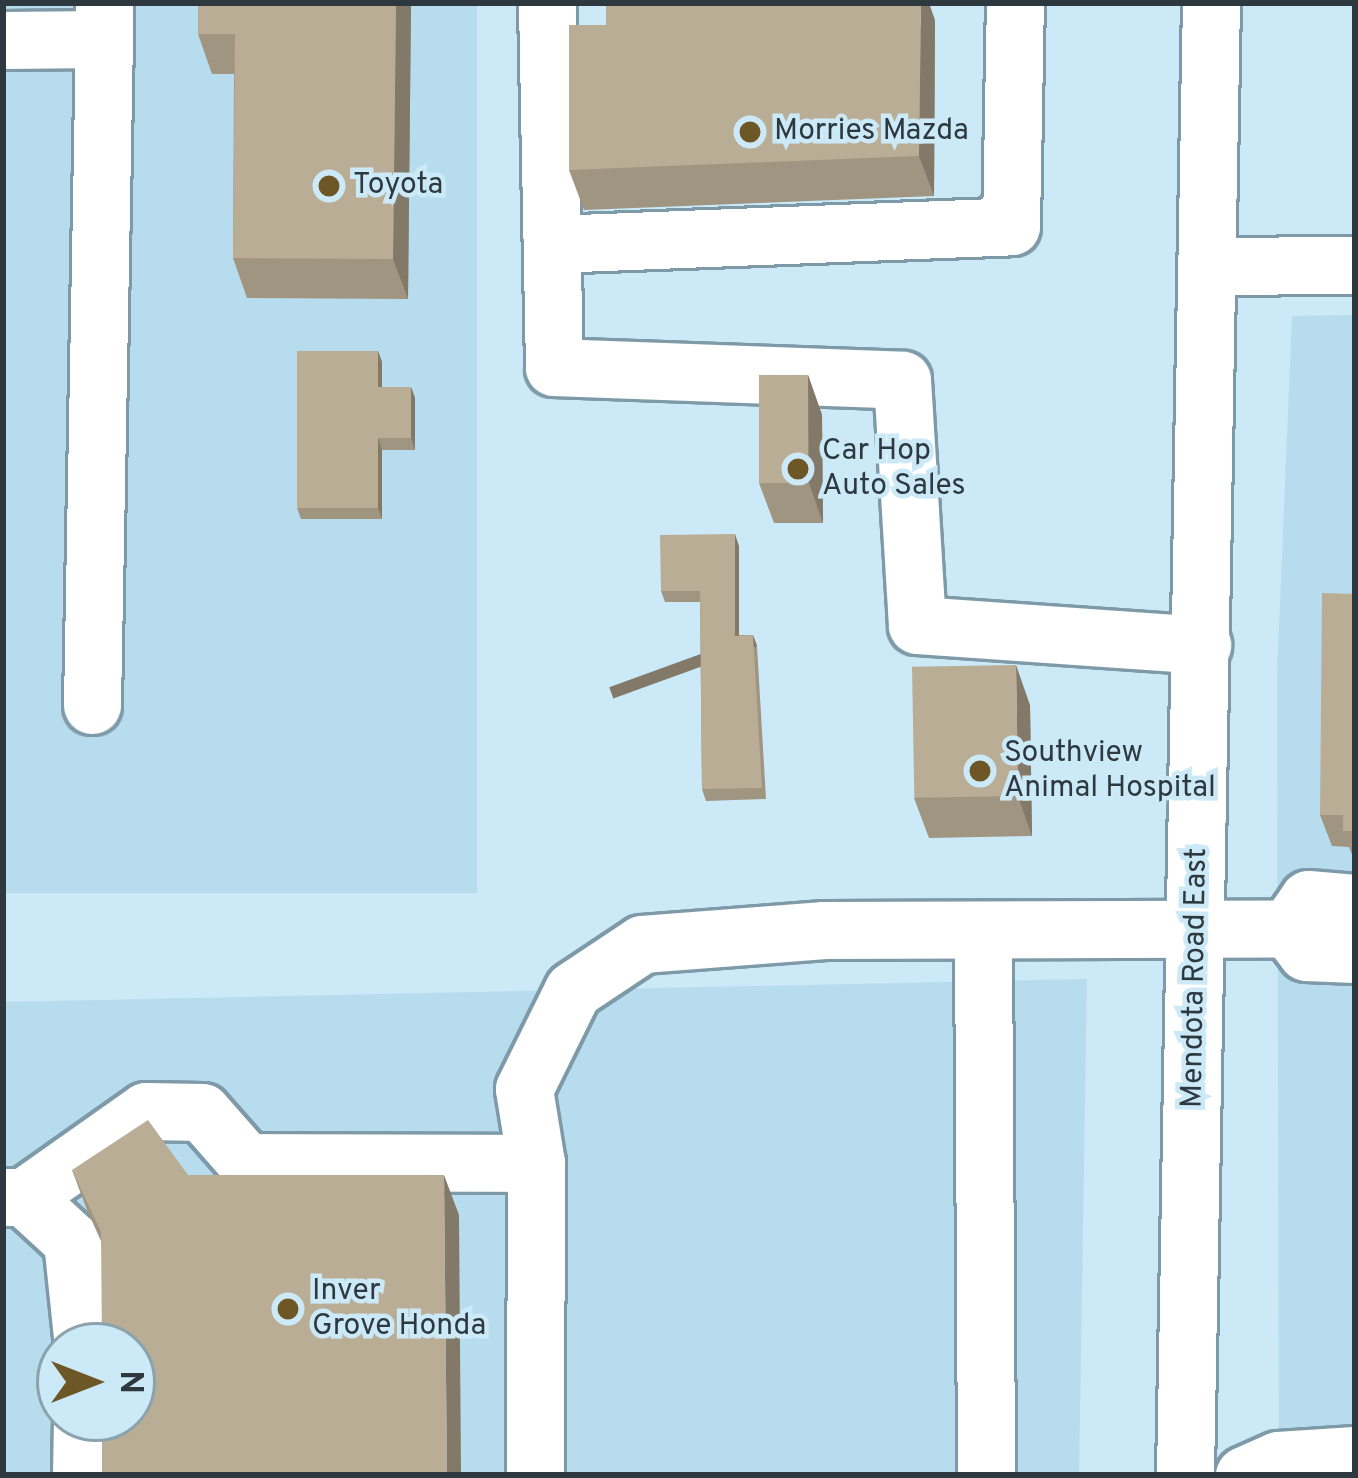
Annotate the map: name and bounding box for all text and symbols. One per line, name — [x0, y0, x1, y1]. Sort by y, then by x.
place label: Morries Mazda — [774, 114, 969, 150]
marker: Morries Mazda — [737, 119, 763, 145]
place label: Toyota — [353, 168, 443, 204]
marker: Toyota — [316, 173, 342, 199]
place label: Car Hop Auto Sales — [822, 434, 965, 504]
marker: Car Hop Auto Sales — [785, 456, 811, 482]
place label: Southview Animal Hospital — [1004, 736, 1216, 807]
marker: Southview Animal Hospital — [967, 758, 993, 784]
street label: Mendota Road East — [1176, 848, 1216, 1108]
place label: Inver Grove Honda — [312, 1274, 486, 1344]
marker: Inver Grove Honda — [275, 1296, 301, 1322]
north arrow — [36, 1322, 156, 1442]
text: N — [108, 1370, 150, 1394]

